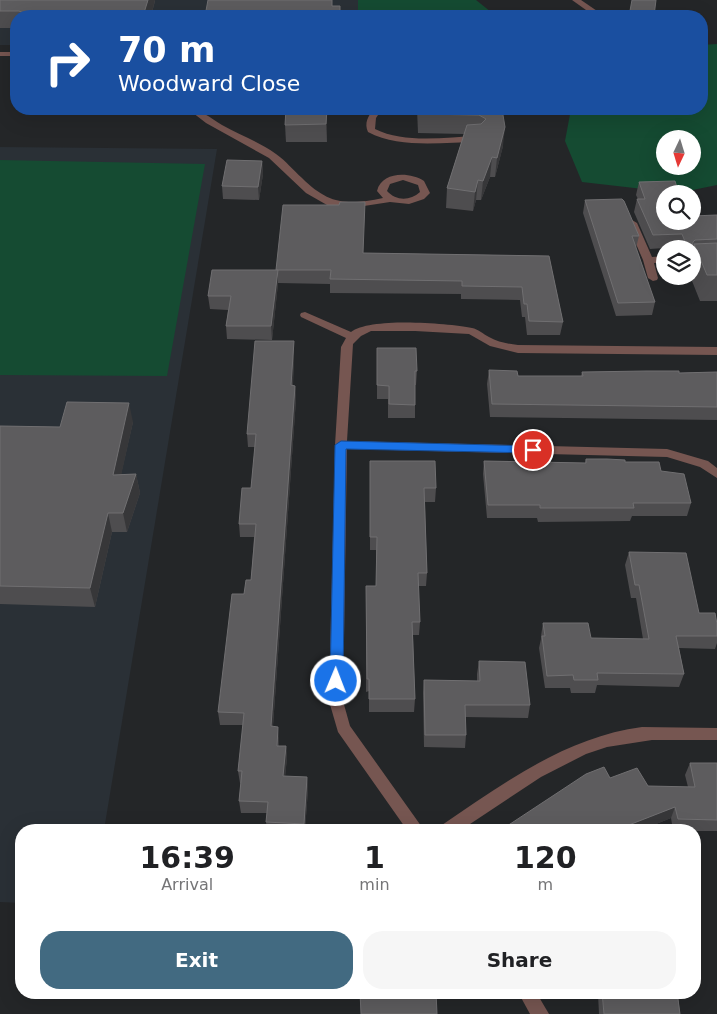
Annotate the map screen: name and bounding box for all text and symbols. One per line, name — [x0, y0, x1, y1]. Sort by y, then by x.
icon: right — [35, 30, 100, 95]
text: 70 m — [118, 30, 215, 70]
text: Woodward Close — [118, 71, 300, 96]
north arrow — [656, 130, 701, 175]
map controls — [656, 130, 701, 285]
button: search — [656, 185, 701, 230]
button: layers — [656, 240, 701, 285]
pin — [512, 429, 554, 471]
icon: arrive — [519, 436, 547, 464]
position arrow — [309, 654, 361, 706]
text: 16:39 — [139, 840, 235, 875]
text: 1 — [364, 840, 385, 875]
text: 120 — [514, 840, 577, 875]
text: Arrival — [161, 875, 213, 894]
text: min — [359, 875, 390, 894]
text: m — [537, 875, 553, 894]
button: Exit — [40, 931, 353, 989]
button: Share — [363, 931, 676, 989]

